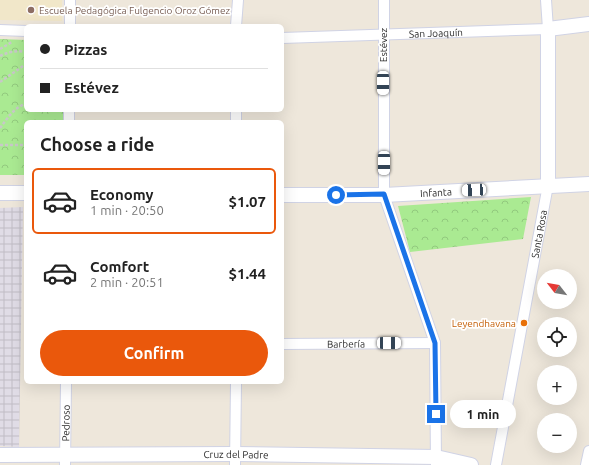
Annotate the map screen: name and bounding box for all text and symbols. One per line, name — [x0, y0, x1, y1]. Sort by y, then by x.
marker: Escuela Pedagógica Fulgencio Oroz Gómez — [26, 5, 36, 15]
place label: Escuela Pedagógica Fulgencio Oroz Gómez — [39, 5, 230, 16]
street label: Estévez — [378, 27, 389, 62]
street label: San Joaquín — [409, 27, 463, 40]
text: Pizzas — [64, 41, 107, 58]
car — [377, 71, 389, 95]
text: Estévez — [64, 79, 119, 96]
text: Choose a ride — [40, 134, 154, 154]
car — [378, 151, 390, 175]
icon: car — [42, 183, 78, 219]
car — [462, 183, 486, 197]
text: Economy — [90, 186, 154, 203]
route start — [327, 186, 345, 204]
street label: Infanta — [420, 186, 452, 199]
text: $1.07 — [228, 193, 266, 210]
text: 1 min · 20:50 — [90, 203, 164, 217]
street label: Santa Rosa — [530, 209, 549, 259]
icon: car — [42, 255, 78, 291]
text: Comfort — [90, 258, 149, 275]
text: $1.44 — [228, 265, 266, 282]
north arrow — [537, 269, 577, 309]
map controls — [537, 269, 577, 453]
text: 2 min · 20:51 — [90, 275, 164, 289]
button: locate — [537, 317, 577, 357]
place label: Leyendhavana — [452, 318, 516, 329]
marker: Leyendhavana — [519, 318, 529, 328]
button: Confirm — [40, 330, 268, 376]
car — [377, 337, 401, 349]
street label: Barbería — [327, 338, 365, 350]
button: + — [537, 365, 577, 405]
callout: 1 min — [450, 400, 516, 428]
street label: Pedroso — [60, 404, 72, 442]
route end — [427, 405, 445, 423]
text: 1 min — [467, 407, 499, 421]
button: − — [537, 413, 577, 453]
street label: Cruz del Padre — [203, 449, 269, 460]

